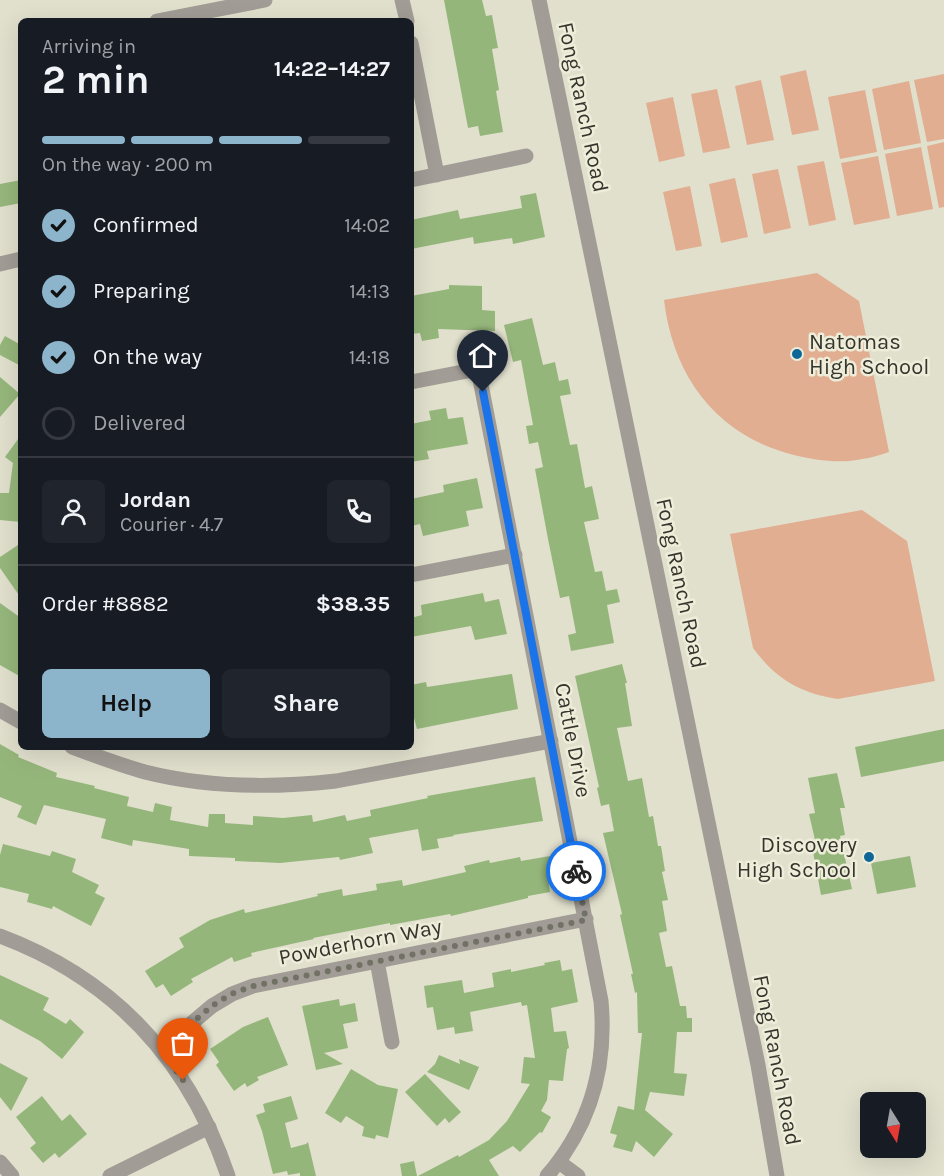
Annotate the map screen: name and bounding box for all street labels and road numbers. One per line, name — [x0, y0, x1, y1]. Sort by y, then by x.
street label: Fong Ranch Road — [552, 20, 614, 195]
street label: Fong Ranch Road — [650, 496, 712, 671]
street label: Cattle Drive — [549, 681, 597, 800]
street label: Powderhorn Way — [276, 913, 444, 971]
street label: Fong Ranch Road — [748, 973, 806, 1148]

